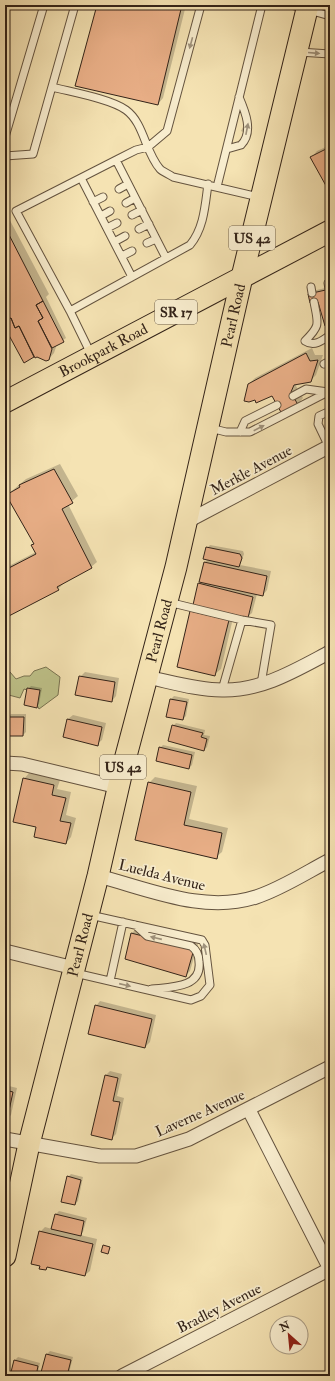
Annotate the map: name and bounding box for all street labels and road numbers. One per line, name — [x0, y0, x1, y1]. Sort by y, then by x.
road number: US 42 — [229, 226, 275, 250]
street label: Pearl Road — [217, 281, 250, 349]
road number: SR 17 — [155, 300, 197, 324]
street label: Brookpark Road — [56, 319, 152, 382]
street label: Merkle Avenue — [207, 441, 295, 500]
street label: Pearl Road — [142, 597, 177, 665]
road number: US 42 — [100, 755, 146, 779]
street label: Luelda Avenue — [116, 856, 207, 895]
street label: Pearl Road — [63, 911, 98, 979]
street label: Laverne Avenue — [153, 1085, 248, 1142]
street label: Bradley Avenue — [174, 1279, 265, 1338]

